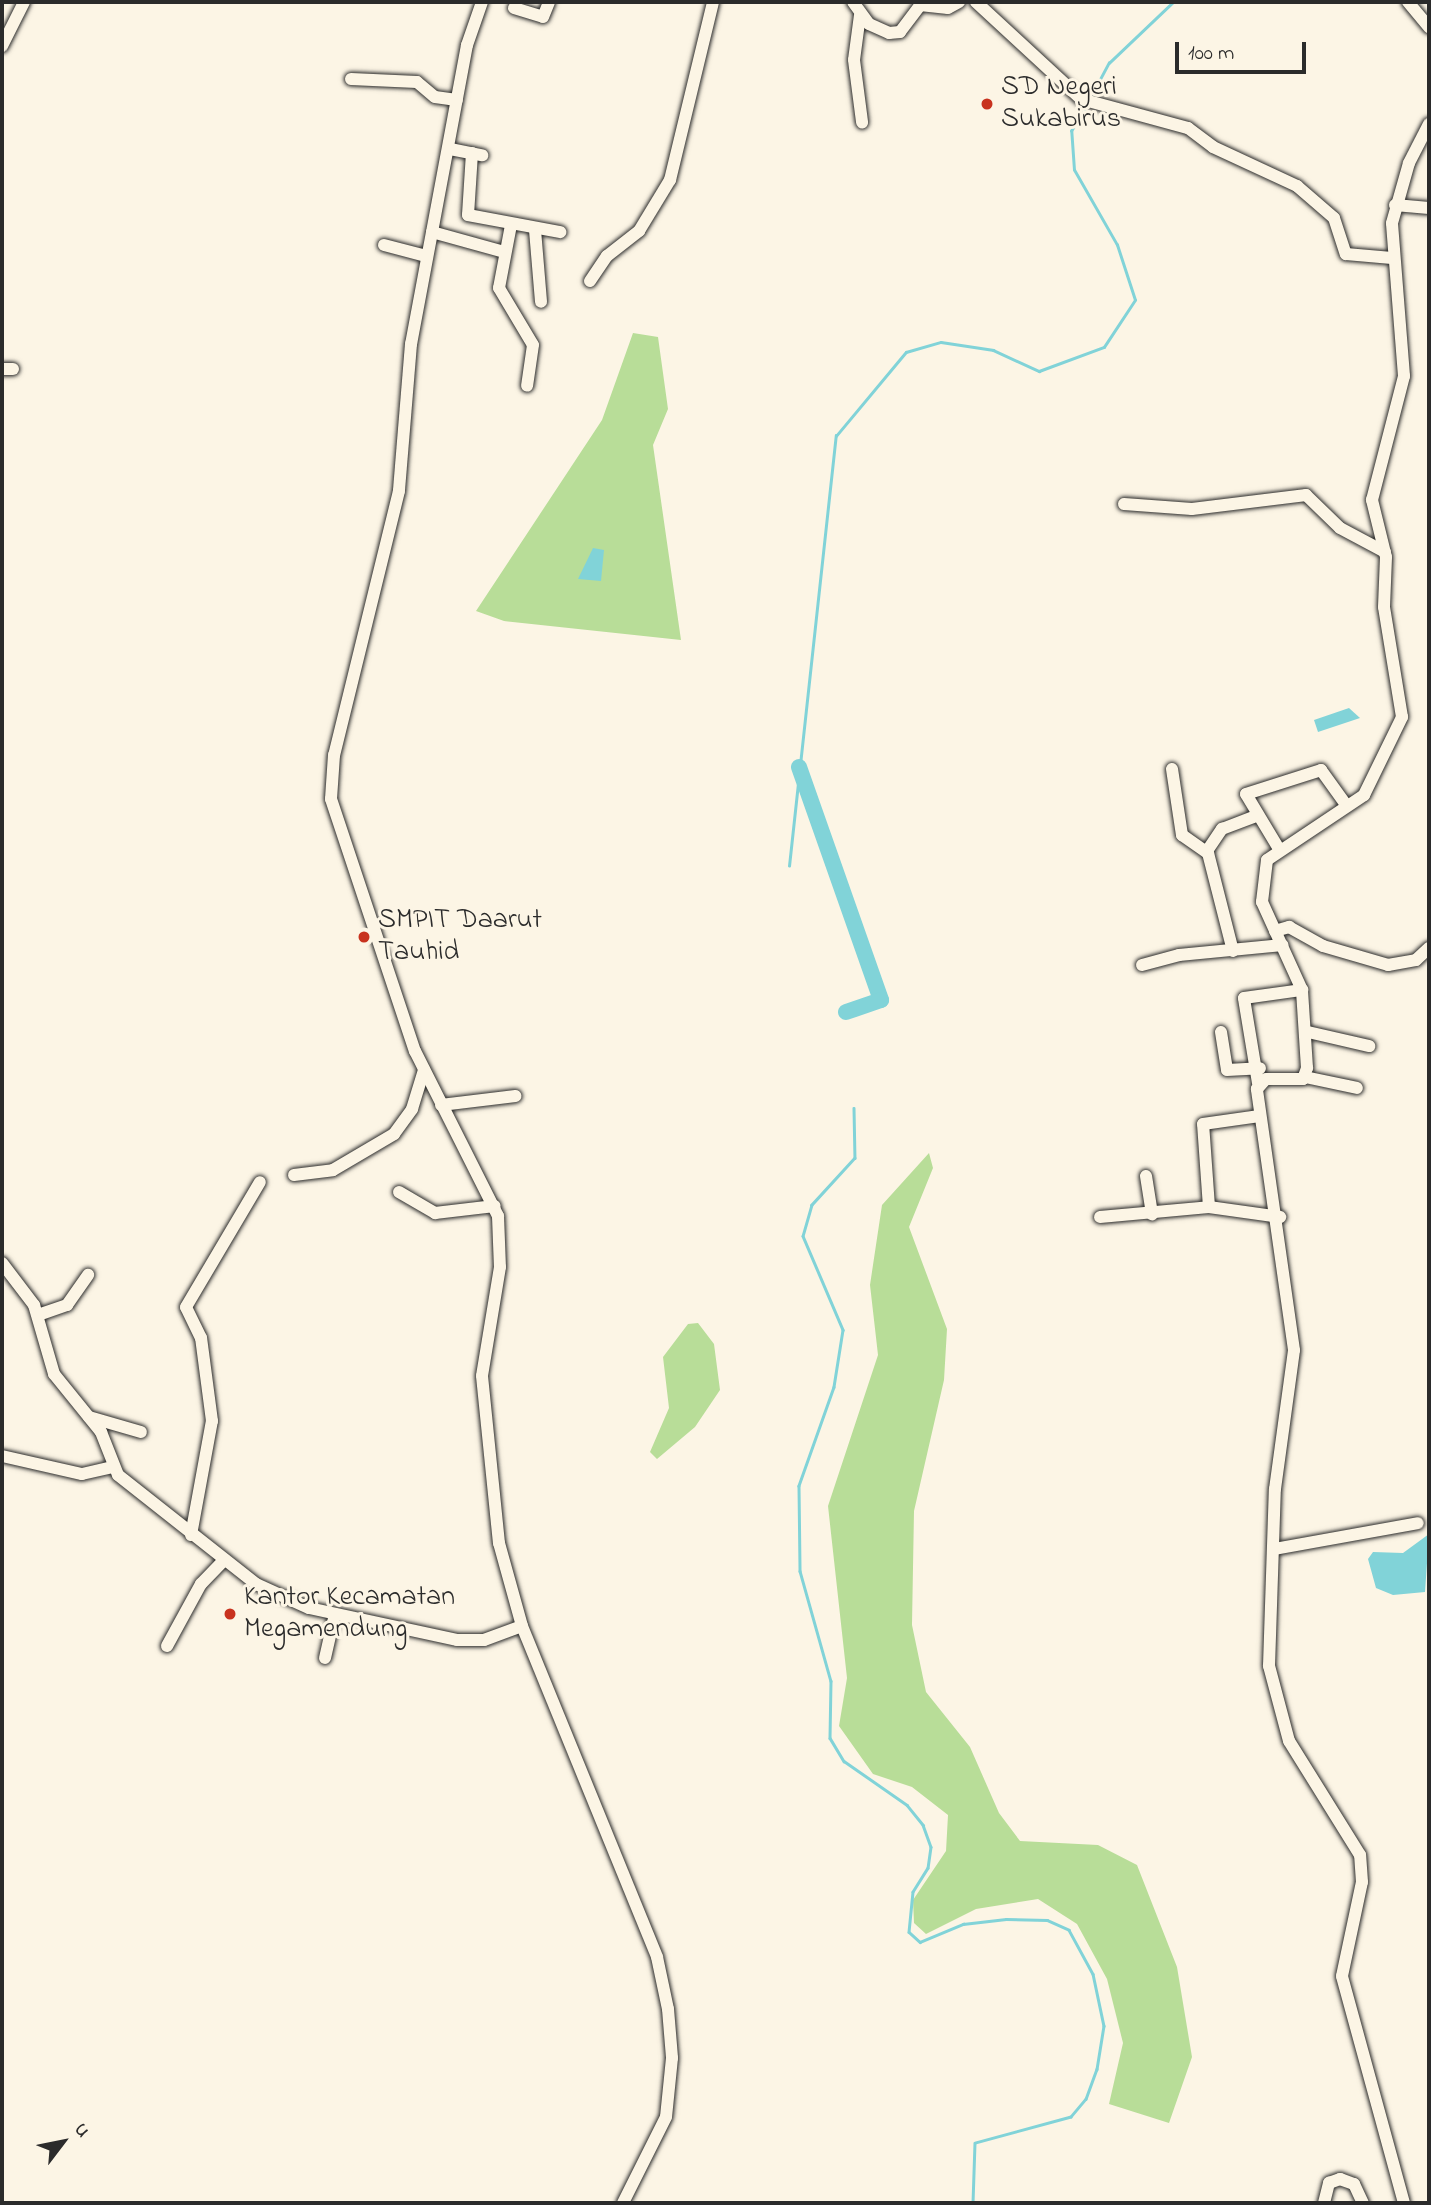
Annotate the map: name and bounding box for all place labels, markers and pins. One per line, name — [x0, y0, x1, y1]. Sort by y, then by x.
place label: SD Negeri Sukabirus — [1001, 71, 1121, 137]
marker: SD Negeri Sukabirus — [979, 96, 995, 112]
place label: SMPIT Daarut Tauhid — [378, 904, 542, 970]
marker: SMPIT Daarut Tauhid — [356, 929, 372, 945]
place label: Kantor Kecamatan Megamendung — [244, 1581, 455, 1647]
marker: Kantor Kecamatan Megamendung — [222, 1606, 238, 1622]

